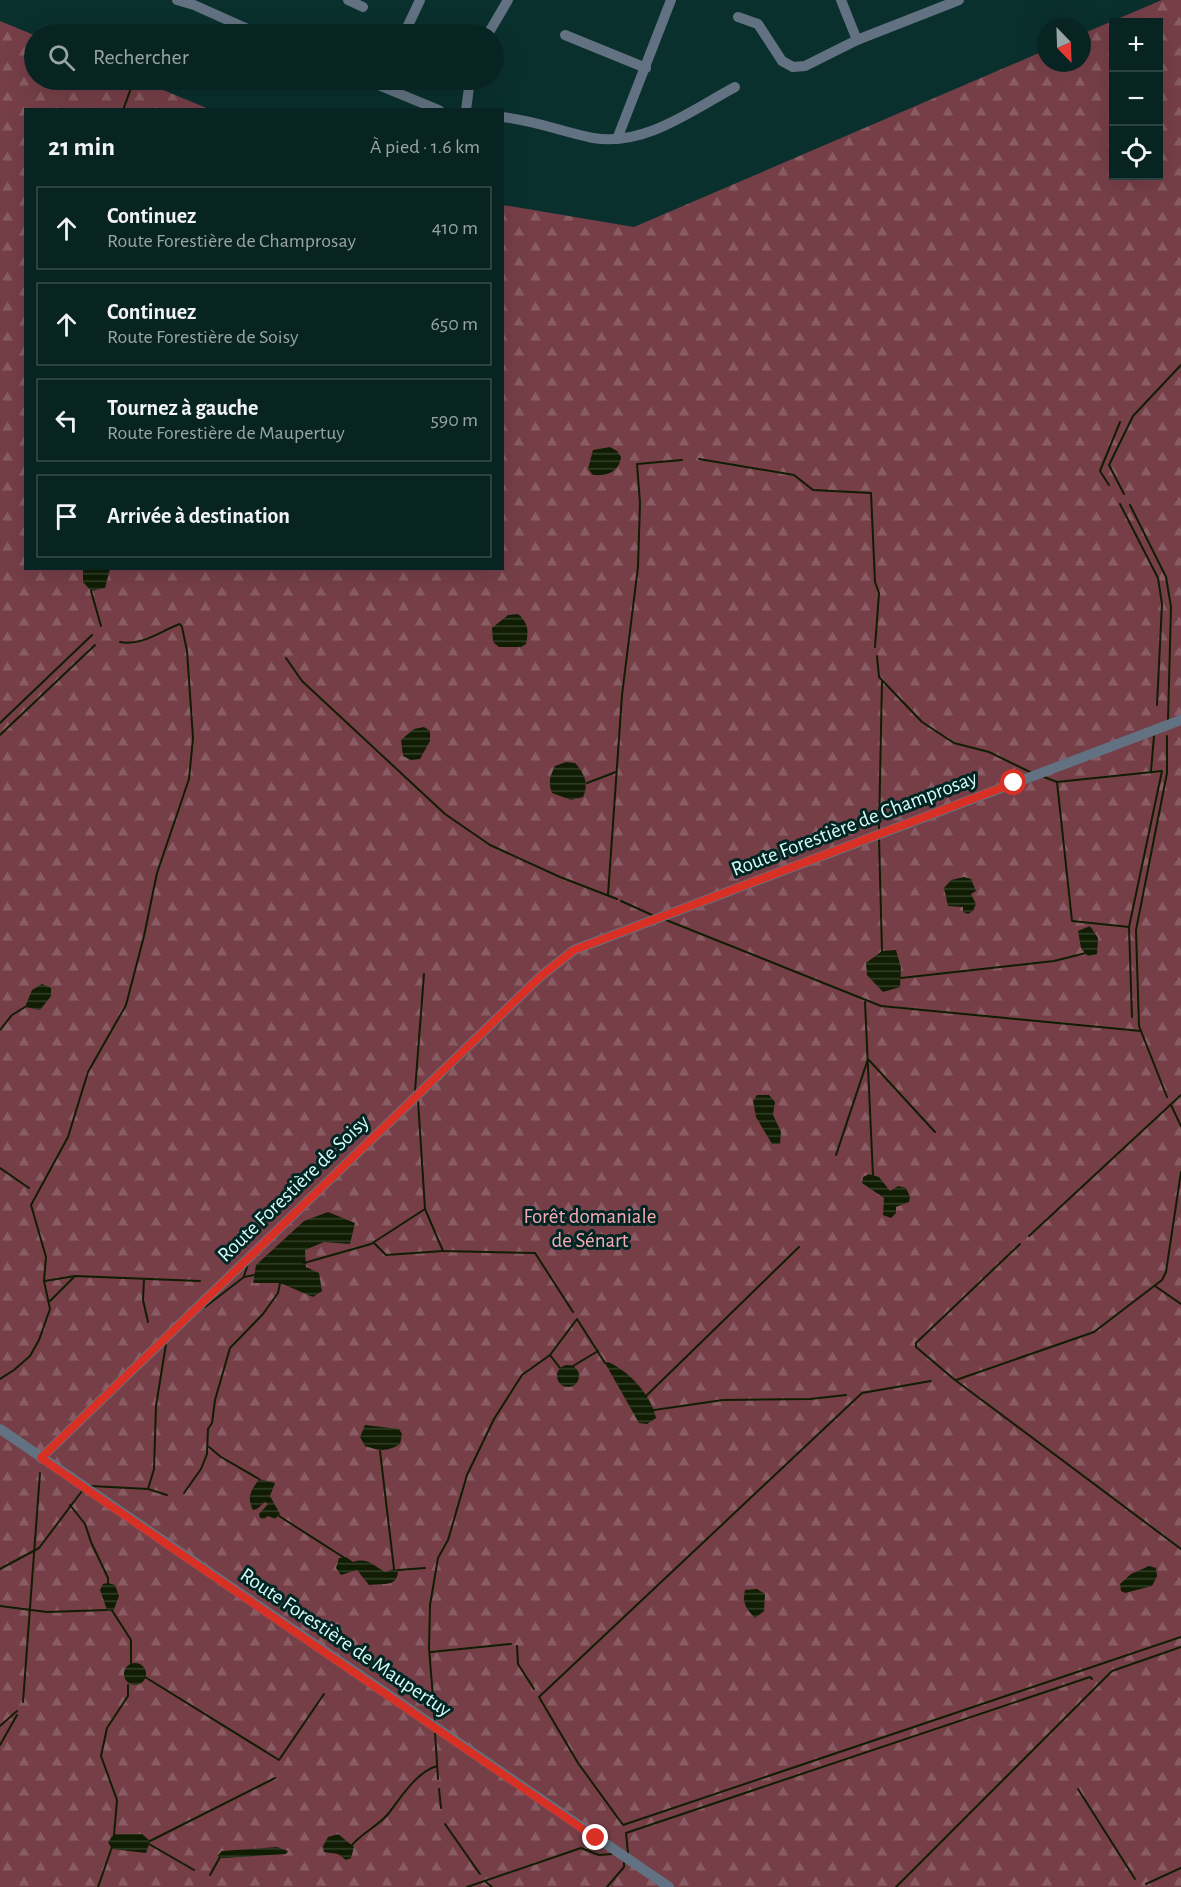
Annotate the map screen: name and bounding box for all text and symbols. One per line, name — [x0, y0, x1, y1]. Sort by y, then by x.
north arrow — [1037, 18, 1091, 72]
map controls — [1109, 18, 1163, 180]
button: + — [1109, 18, 1163, 72]
search box — [24, 24, 504, 90]
icon: search — [45, 41, 78, 74]
text: Rechercher — [93, 46, 189, 68]
button: − — [1109, 72, 1163, 126]
button: locate — [1109, 126, 1163, 180]
text: 21 min — [48, 134, 115, 160]
text: À pied · 1.6 km — [370, 137, 480, 157]
text: Continuez — [107, 205, 196, 227]
icon: ahead — [50, 212, 83, 245]
text: 410 m — [432, 218, 478, 238]
text: Route Forestière de Champrosay — [107, 231, 356, 251]
text: Continuez — [107, 301, 196, 323]
icon: ahead — [50, 308, 83, 341]
text: 650 m — [430, 314, 478, 334]
text: Route Forestière de Soisy — [107, 327, 299, 347]
text: Tournez à gauche — [107, 397, 258, 419]
icon: left — [50, 404, 83, 437]
text: 590 m — [430, 410, 478, 430]
text: Route Forestière de Maupertuy — [107, 423, 345, 443]
icon: arrive — [50, 500, 83, 533]
text: Arrivée à destination — [107, 505, 290, 527]
street label: Route Forestière de Champrosay — [728, 767, 980, 880]
route start — [1000, 769, 1026, 795]
street label: Route Forestière de Soisy — [214, 1111, 373, 1266]
park label: Forêt domaniale de Sénart — [524, 1206, 656, 1251]
street label: Route Forestière de Maupertuy — [236, 1564, 455, 1721]
route end — [582, 1824, 608, 1850]

